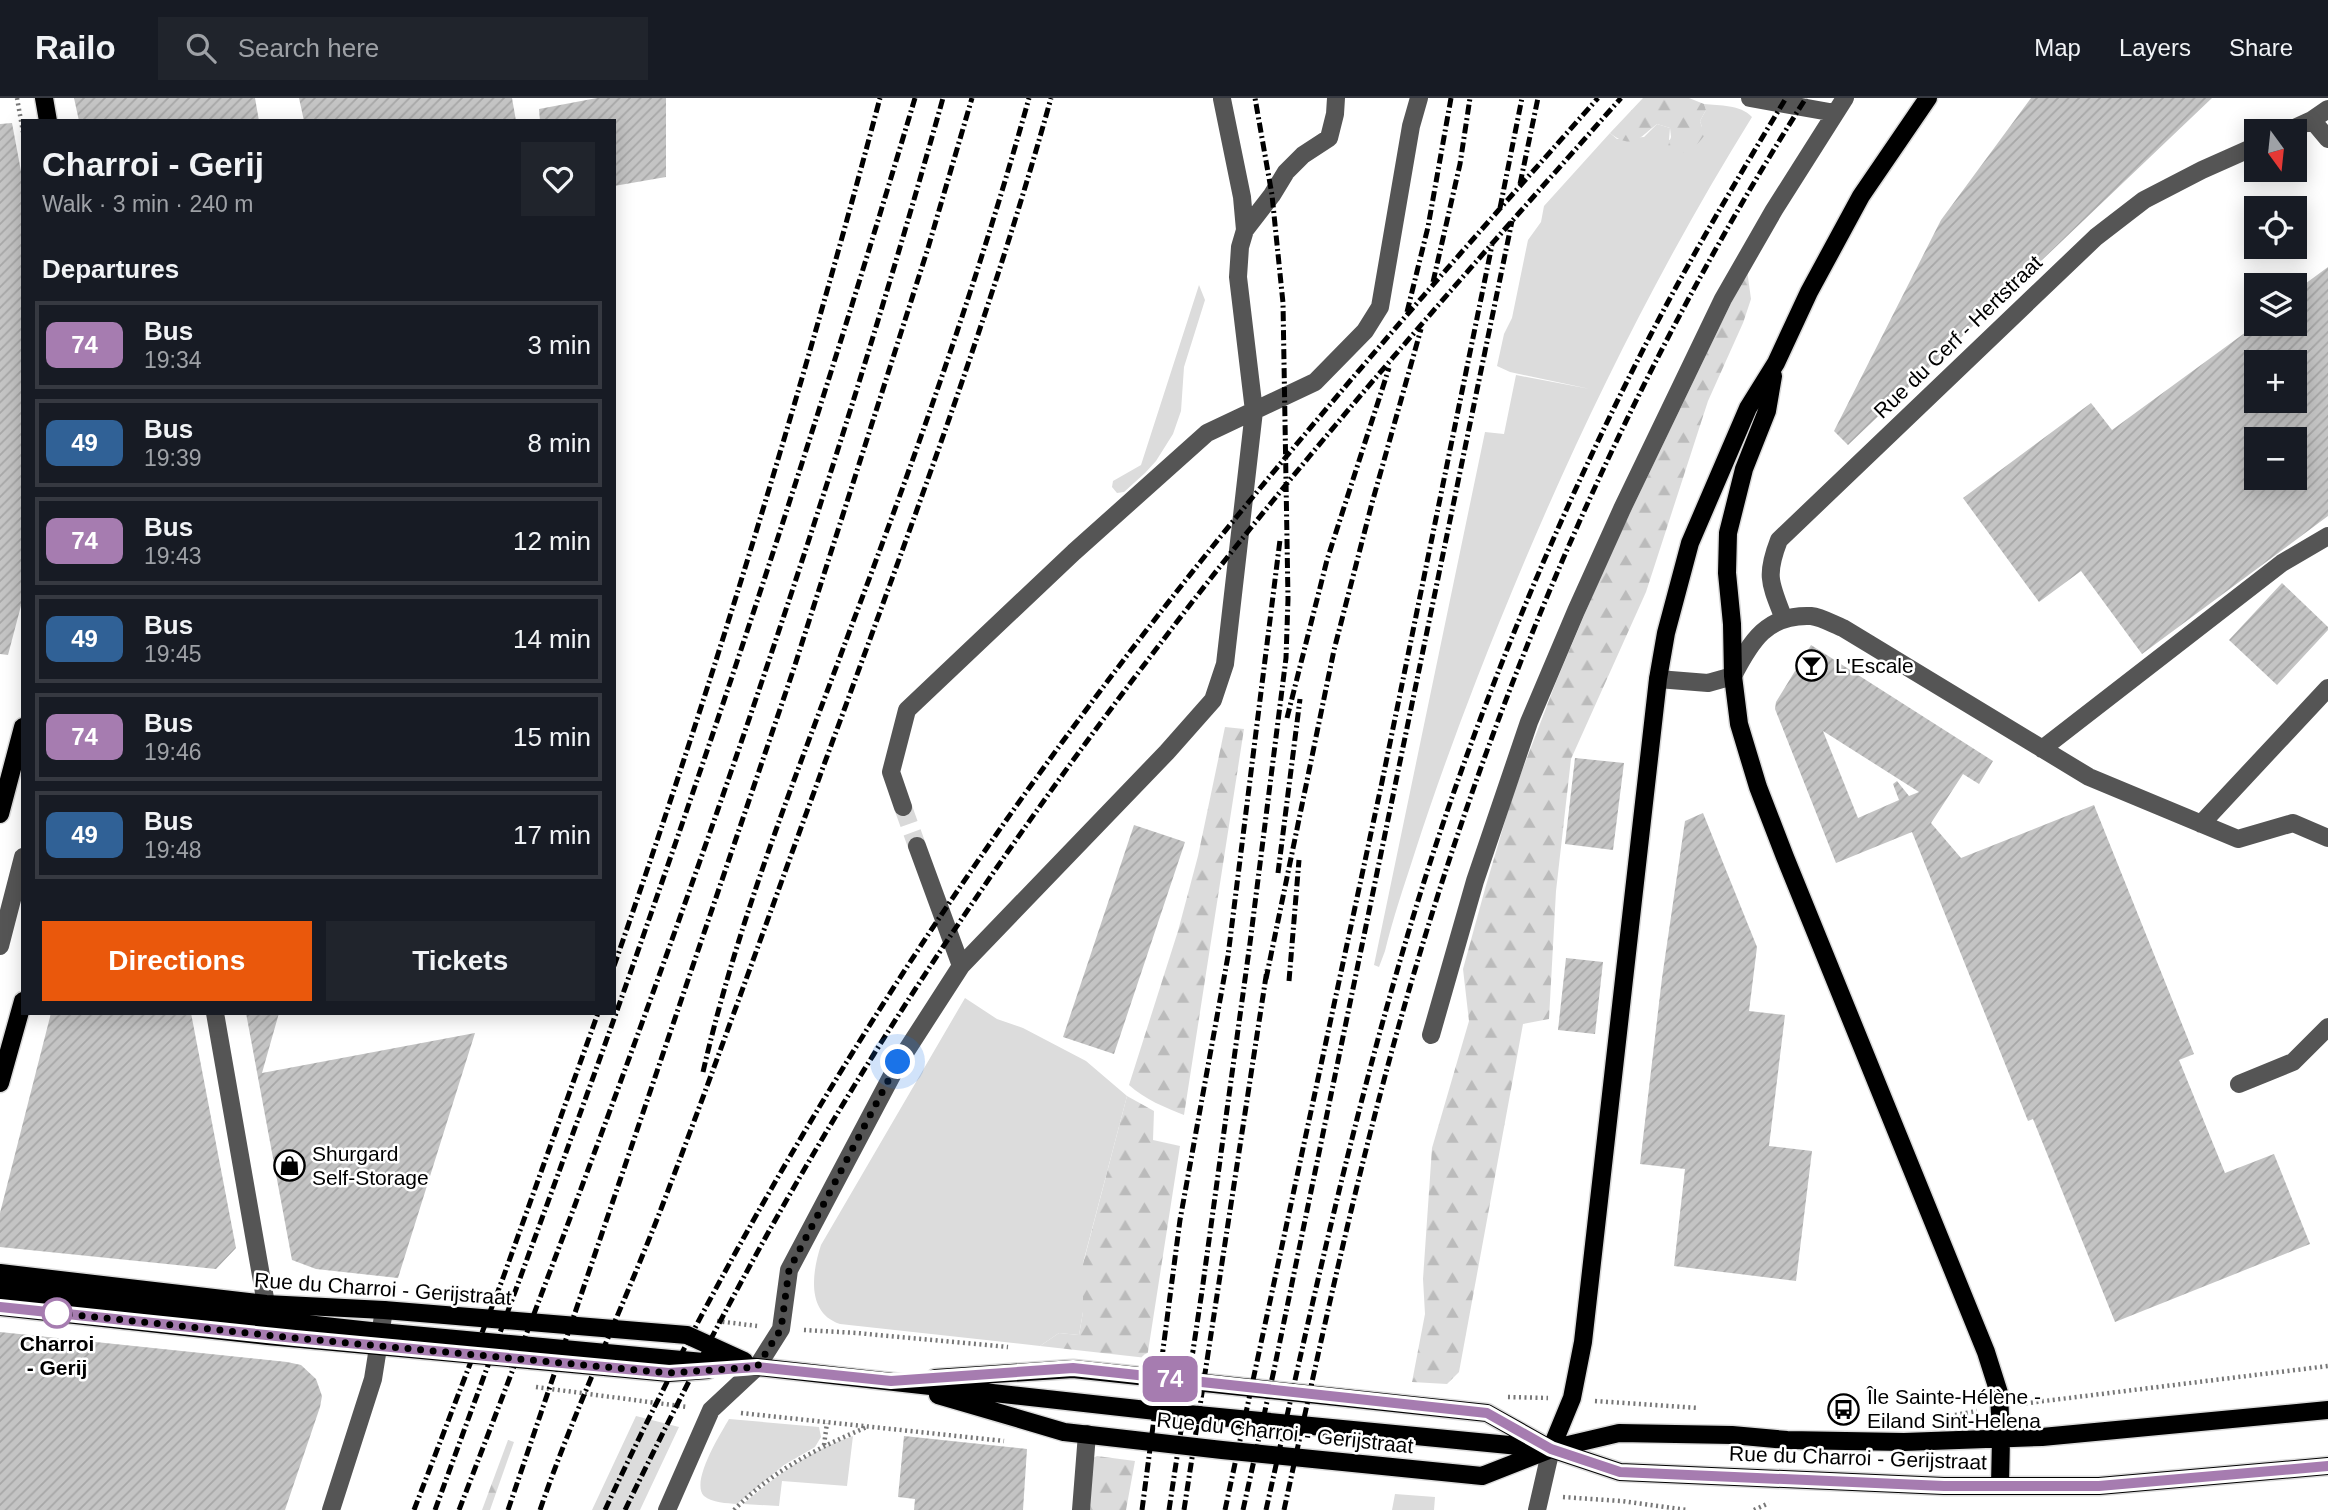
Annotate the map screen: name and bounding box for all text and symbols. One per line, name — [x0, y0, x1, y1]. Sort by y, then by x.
search box — [158, 17, 648, 80]
text: Railo — [35, 29, 116, 66]
icon: search — [182, 29, 220, 67]
text: Search here — [238, 33, 379, 63]
text: Map — [2034, 34, 2081, 61]
text: Layers — [2119, 34, 2191, 61]
text: Share — [2229, 34, 2293, 61]
north arrow — [2244, 119, 2306, 182]
map controls — [2244, 119, 2307, 490]
button: heart — [521, 142, 595, 216]
text: Charroi - Gerij — [42, 146, 264, 183]
text: Walk · 3 min · 240 m — [42, 191, 253, 217]
button: locate — [2244, 196, 2307, 259]
street label: Rue du Cerf - Hertstraat — [1869, 250, 2046, 423]
text: Departures — [42, 254, 179, 284]
button: layers — [2244, 273, 2307, 336]
text: Bus — [144, 316, 193, 346]
text: 3 min — [527, 330, 591, 360]
text: 74 — [71, 331, 98, 358]
text: 19:34 — [144, 347, 202, 373]
button: + — [2244, 350, 2307, 413]
text: Bus — [144, 414, 193, 444]
button: − — [2244, 427, 2307, 490]
text: 8 min — [527, 428, 591, 458]
text: 49 — [71, 429, 98, 456]
text: 19:39 — [144, 445, 202, 471]
text: Bus — [144, 512, 193, 542]
text: 12 min — [513, 526, 591, 556]
text: 74 — [71, 527, 98, 554]
text: 19:43 — [144, 543, 202, 569]
text: Bus — [144, 610, 193, 640]
text: 14 min — [513, 624, 591, 654]
text: 49 — [71, 625, 98, 652]
text: 19:45 — [144, 641, 202, 667]
bar icon: L'Escale — [1795, 649, 1829, 683]
place label: L'Escale — [1835, 654, 1914, 677]
text: Bus — [144, 708, 193, 738]
text: 15 min — [513, 722, 591, 752]
text: 74 — [71, 723, 98, 750]
text: 19:46 — [144, 739, 202, 765]
text: Bus — [144, 806, 193, 836]
text: 17 min — [513, 820, 591, 850]
text: 49 — [71, 821, 98, 848]
text: 19:48 — [144, 837, 202, 863]
button: Directions — [42, 921, 312, 1001]
button: Tickets — [326, 921, 595, 1001]
your location — [880, 1044, 915, 1079]
place label: Shurgard Self-Storage — [312, 1142, 429, 1189]
shop icon: Shurgard Self-Storage — [272, 1149, 306, 1183]
street label: Rue du Charroi - Gerijstraat — [254, 1268, 513, 1309]
marker: Charroi - Gerij — [42, 1298, 72, 1328]
place label: Charroi - Gerij — [20, 1332, 94, 1379]
line badge: 74 — [1138, 1356, 1202, 1402]
text: 74 — [1157, 1365, 1183, 1392]
place label: Île Sainte-Hélène - Eiland Sint-Helena — [1866, 1385, 2041, 1432]
bus stop icon: Île Sainte-Hélène - Eiland Sint-Helena — [1827, 1392, 1861, 1426]
street label: Rue du Charroi - Gerijstraat — [1156, 1408, 1415, 1457]
street label: Rue du Charroi - Gerijstraat — [1729, 1442, 1987, 1473]

